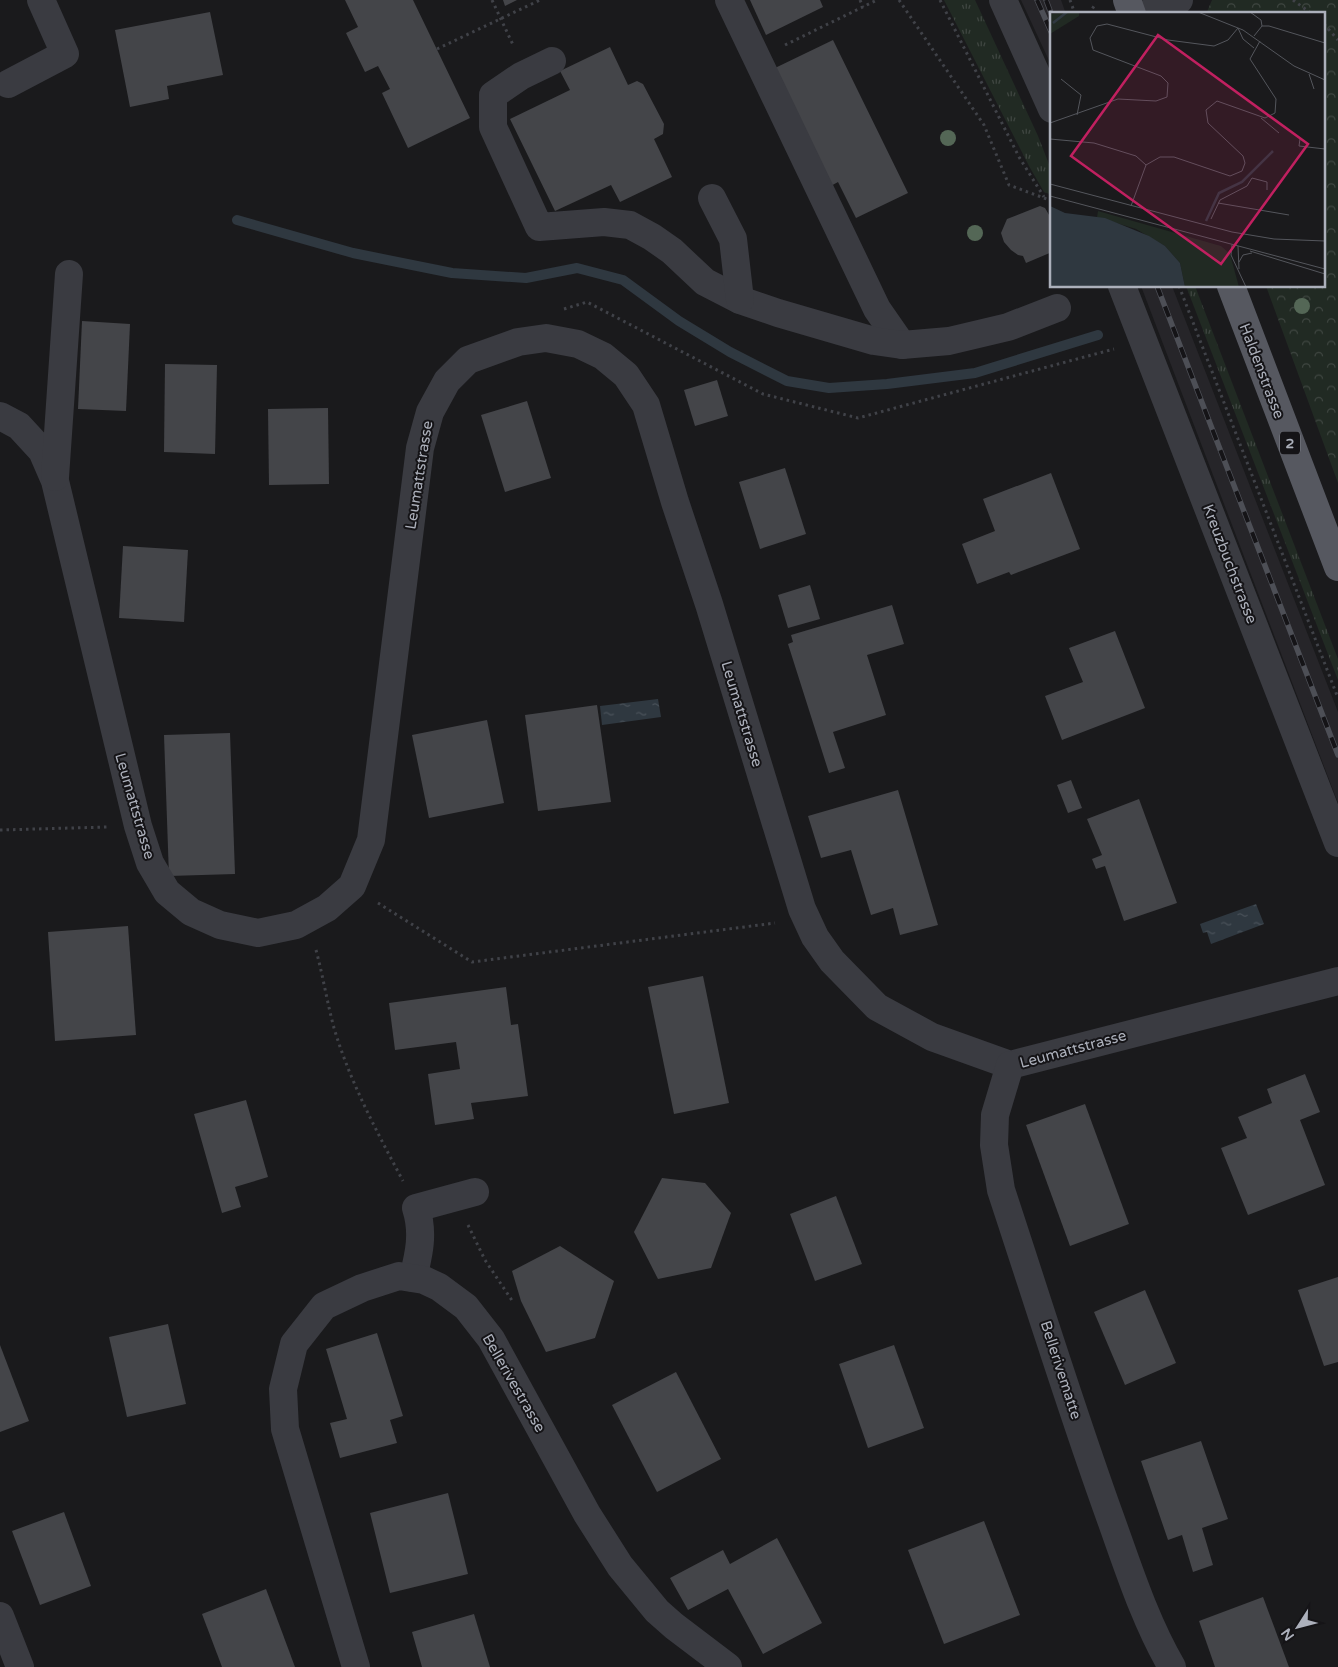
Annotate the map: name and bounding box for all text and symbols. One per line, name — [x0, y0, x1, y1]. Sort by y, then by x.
inset map — [1050, 12, 1326, 288]
street label: Haldenstrasse — [1236, 321, 1288, 421]
street label: Leumattstrasse — [402, 419, 436, 531]
road number: 2 — [1280, 432, 1300, 454]
street label: Kreuzbuchstrasse — [1199, 502, 1261, 626]
street label: Leumattstrasse — [717, 659, 767, 769]
street label: Leumattstrasse — [111, 751, 159, 861]
street label: Leumattstrasse — [1018, 1026, 1128, 1072]
street label: Bellerivematte — [1037, 1318, 1085, 1422]
street label: Bellerivestrasse — [479, 1331, 549, 1435]
north arrow — [1273, 1602, 1323, 1652]
text: N — [1278, 1625, 1298, 1644]

